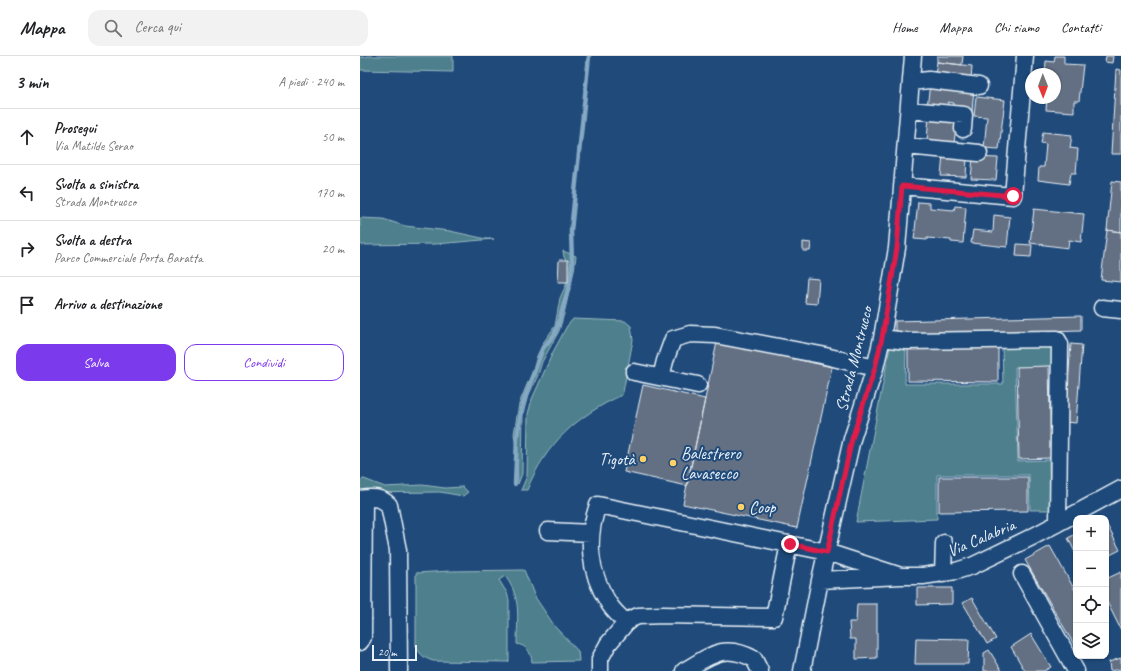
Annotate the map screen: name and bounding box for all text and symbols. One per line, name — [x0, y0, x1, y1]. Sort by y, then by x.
search box — [88, 10, 368, 46]
text: Mappa — [20, 16, 64, 40]
icon: search — [102, 17, 124, 39]
text: Cerca qui — [134, 18, 181, 37]
text: Home — [892, 19, 918, 36]
text: Mappa — [940, 19, 972, 36]
text: Chi siamo — [994, 19, 1039, 36]
text: Contatti — [1061, 19, 1101, 36]
north arrow — [1025, 68, 1061, 104]
text: 3 min — [16, 72, 49, 93]
text: A piedi · 240 m — [279, 74, 344, 90]
text: Prosegui — [54, 119, 96, 138]
icon: ahead — [16, 126, 38, 148]
text: 50 m — [322, 129, 344, 145]
text: Via Matilde Serao — [54, 138, 133, 154]
text: Svolta a sinistra — [54, 175, 138, 194]
icon: left — [16, 182, 38, 204]
text: 170 m — [316, 185, 344, 201]
route start — [1004, 187, 1022, 205]
text: Strada Montrucco — [54, 194, 136, 210]
text: Svolta a destra — [54, 231, 131, 250]
icon: right — [16, 238, 38, 260]
text: 20 m — [322, 241, 344, 257]
text: Parco Commerciale Porta Baratta — [54, 250, 203, 266]
icon: arrive — [16, 294, 38, 316]
text: Arrivo a destinazione — [54, 295, 162, 314]
street label: Strada Montrucco — [831, 302, 878, 414]
button: Salva — [16, 344, 176, 381]
button: Condividi — [184, 344, 344, 381]
place label: Balestrero Lavasecco — [681, 443, 742, 484]
place label: Tigotà — [599, 449, 637, 470]
marker: Tigotà — [638, 454, 648, 464]
marker: Balestrero Lavasecco — [668, 458, 678, 468]
place label: Coop — [749, 497, 777, 518]
marker: Coop — [736, 502, 746, 512]
street label: Via Calabria — [944, 514, 1020, 562]
map controls — [1073, 515, 1109, 659]
button: + — [1073, 515, 1109, 551]
route end — [781, 535, 799, 553]
button: − — [1073, 551, 1109, 587]
button: locate — [1073, 587, 1109, 623]
button: layers — [1073, 623, 1109, 659]
scale bar — [372, 643, 417, 662]
text: 20 m — [378, 645, 397, 659]

